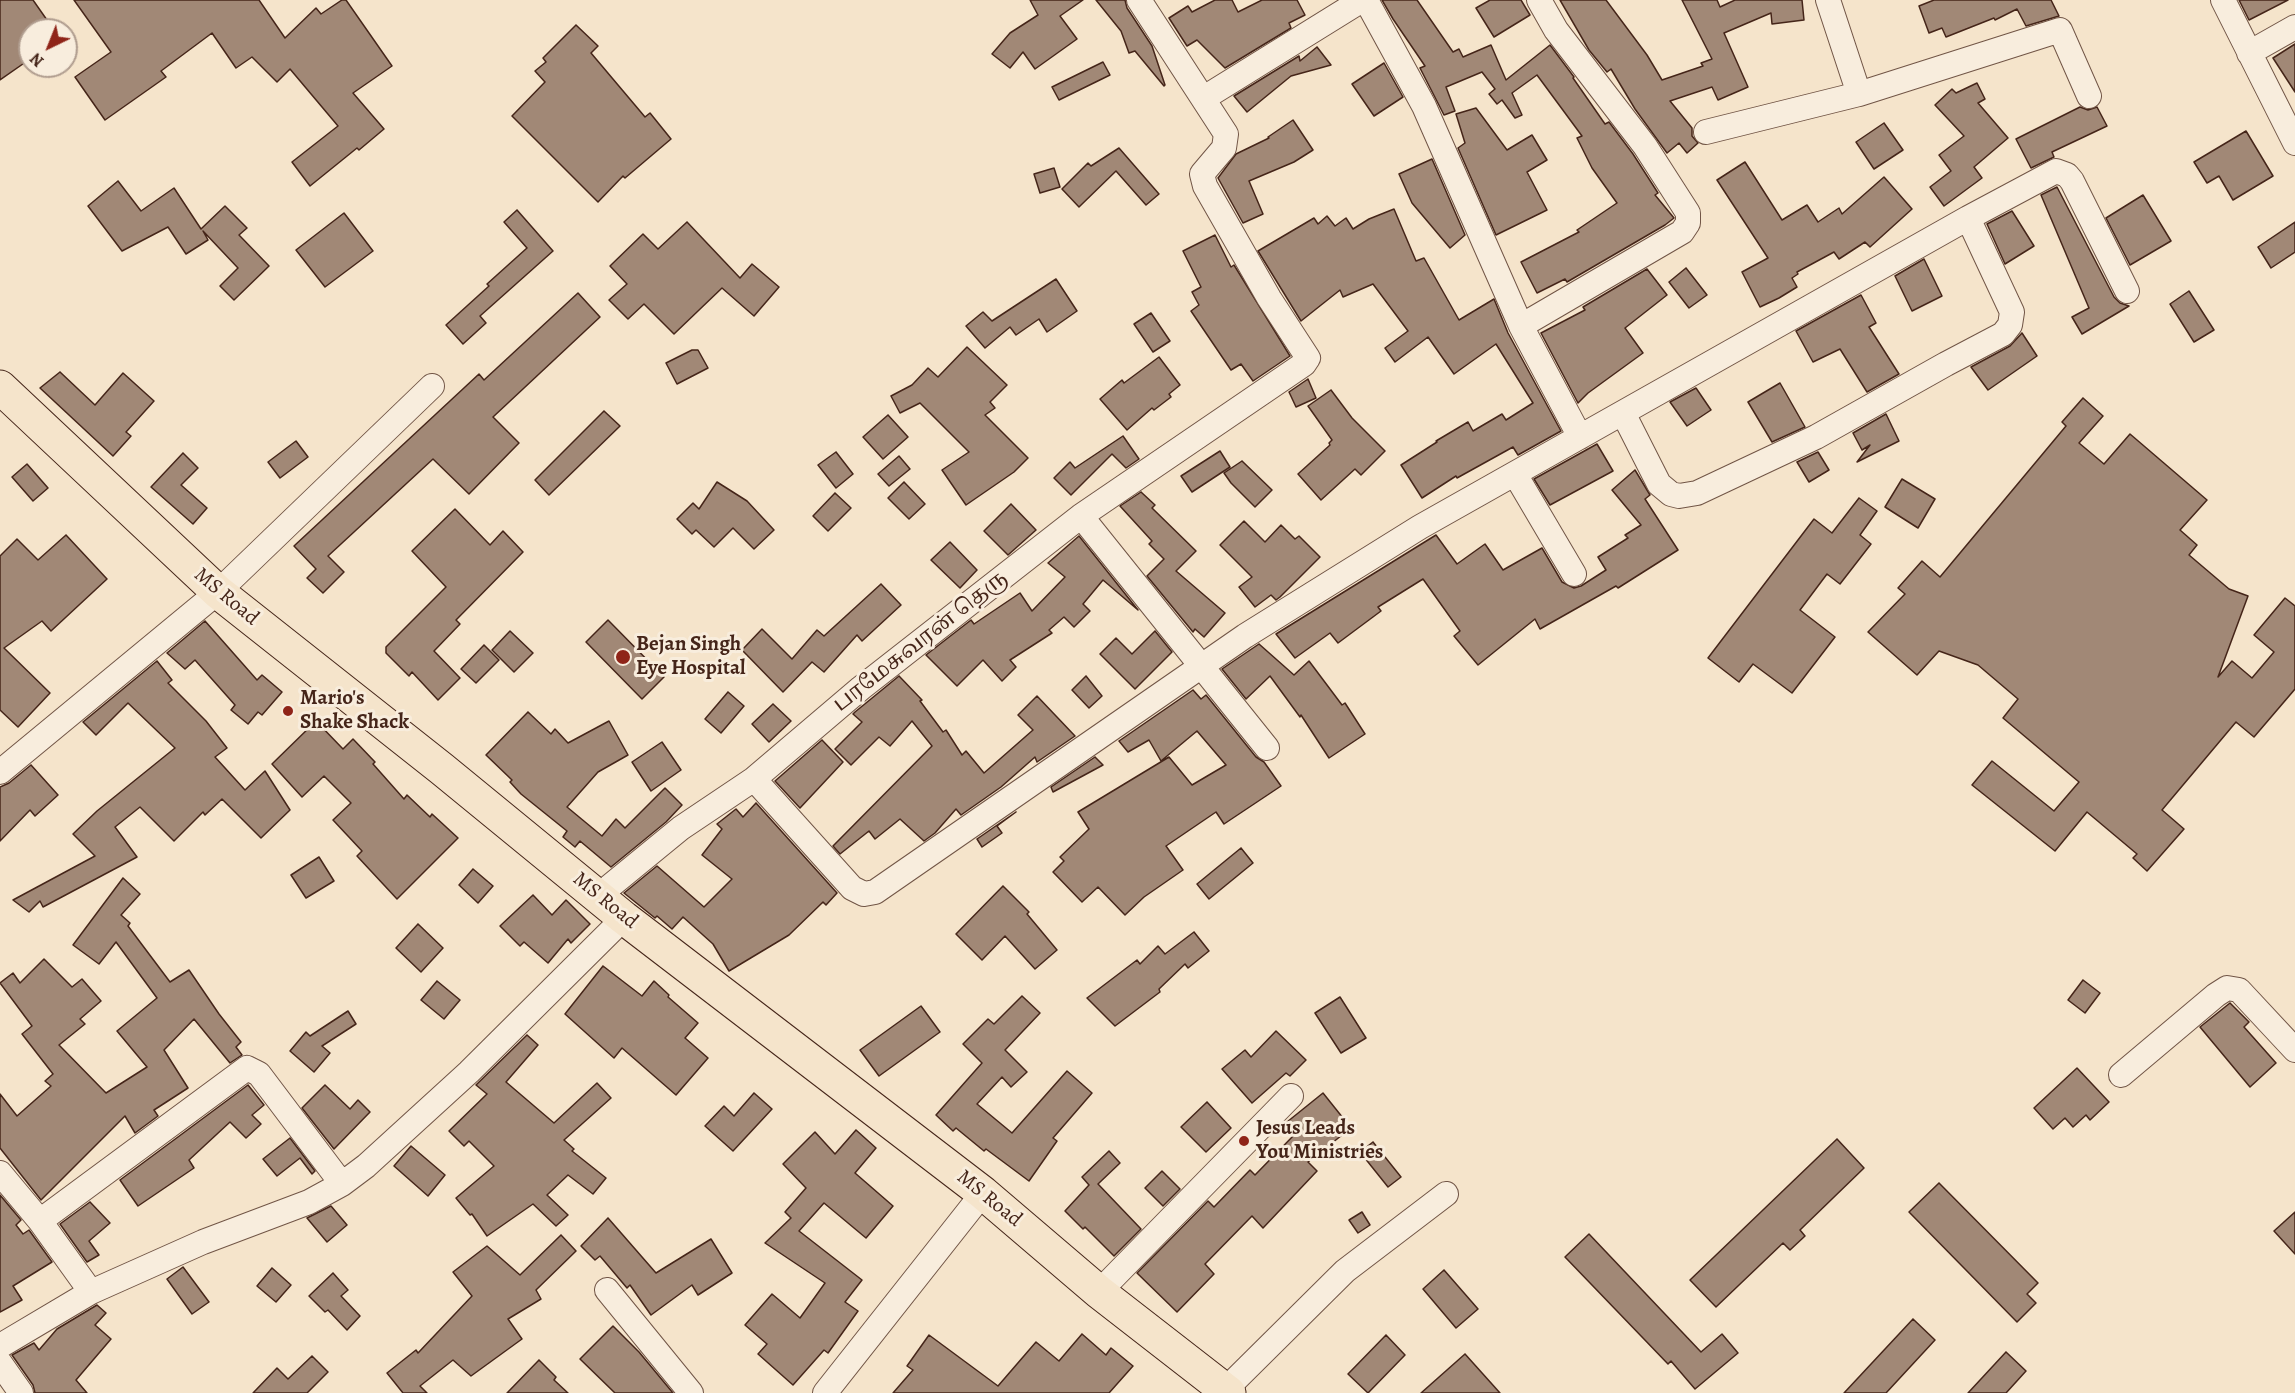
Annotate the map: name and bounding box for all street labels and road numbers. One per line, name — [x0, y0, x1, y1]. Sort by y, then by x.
street label: MS Road — [188, 563, 264, 631]
street label: பரமேசுவரன் தெரு — [829, 566, 1013, 718]
street label: MS Road — [567, 867, 643, 935]
street label: MS Road — [951, 1165, 1027, 1233]

